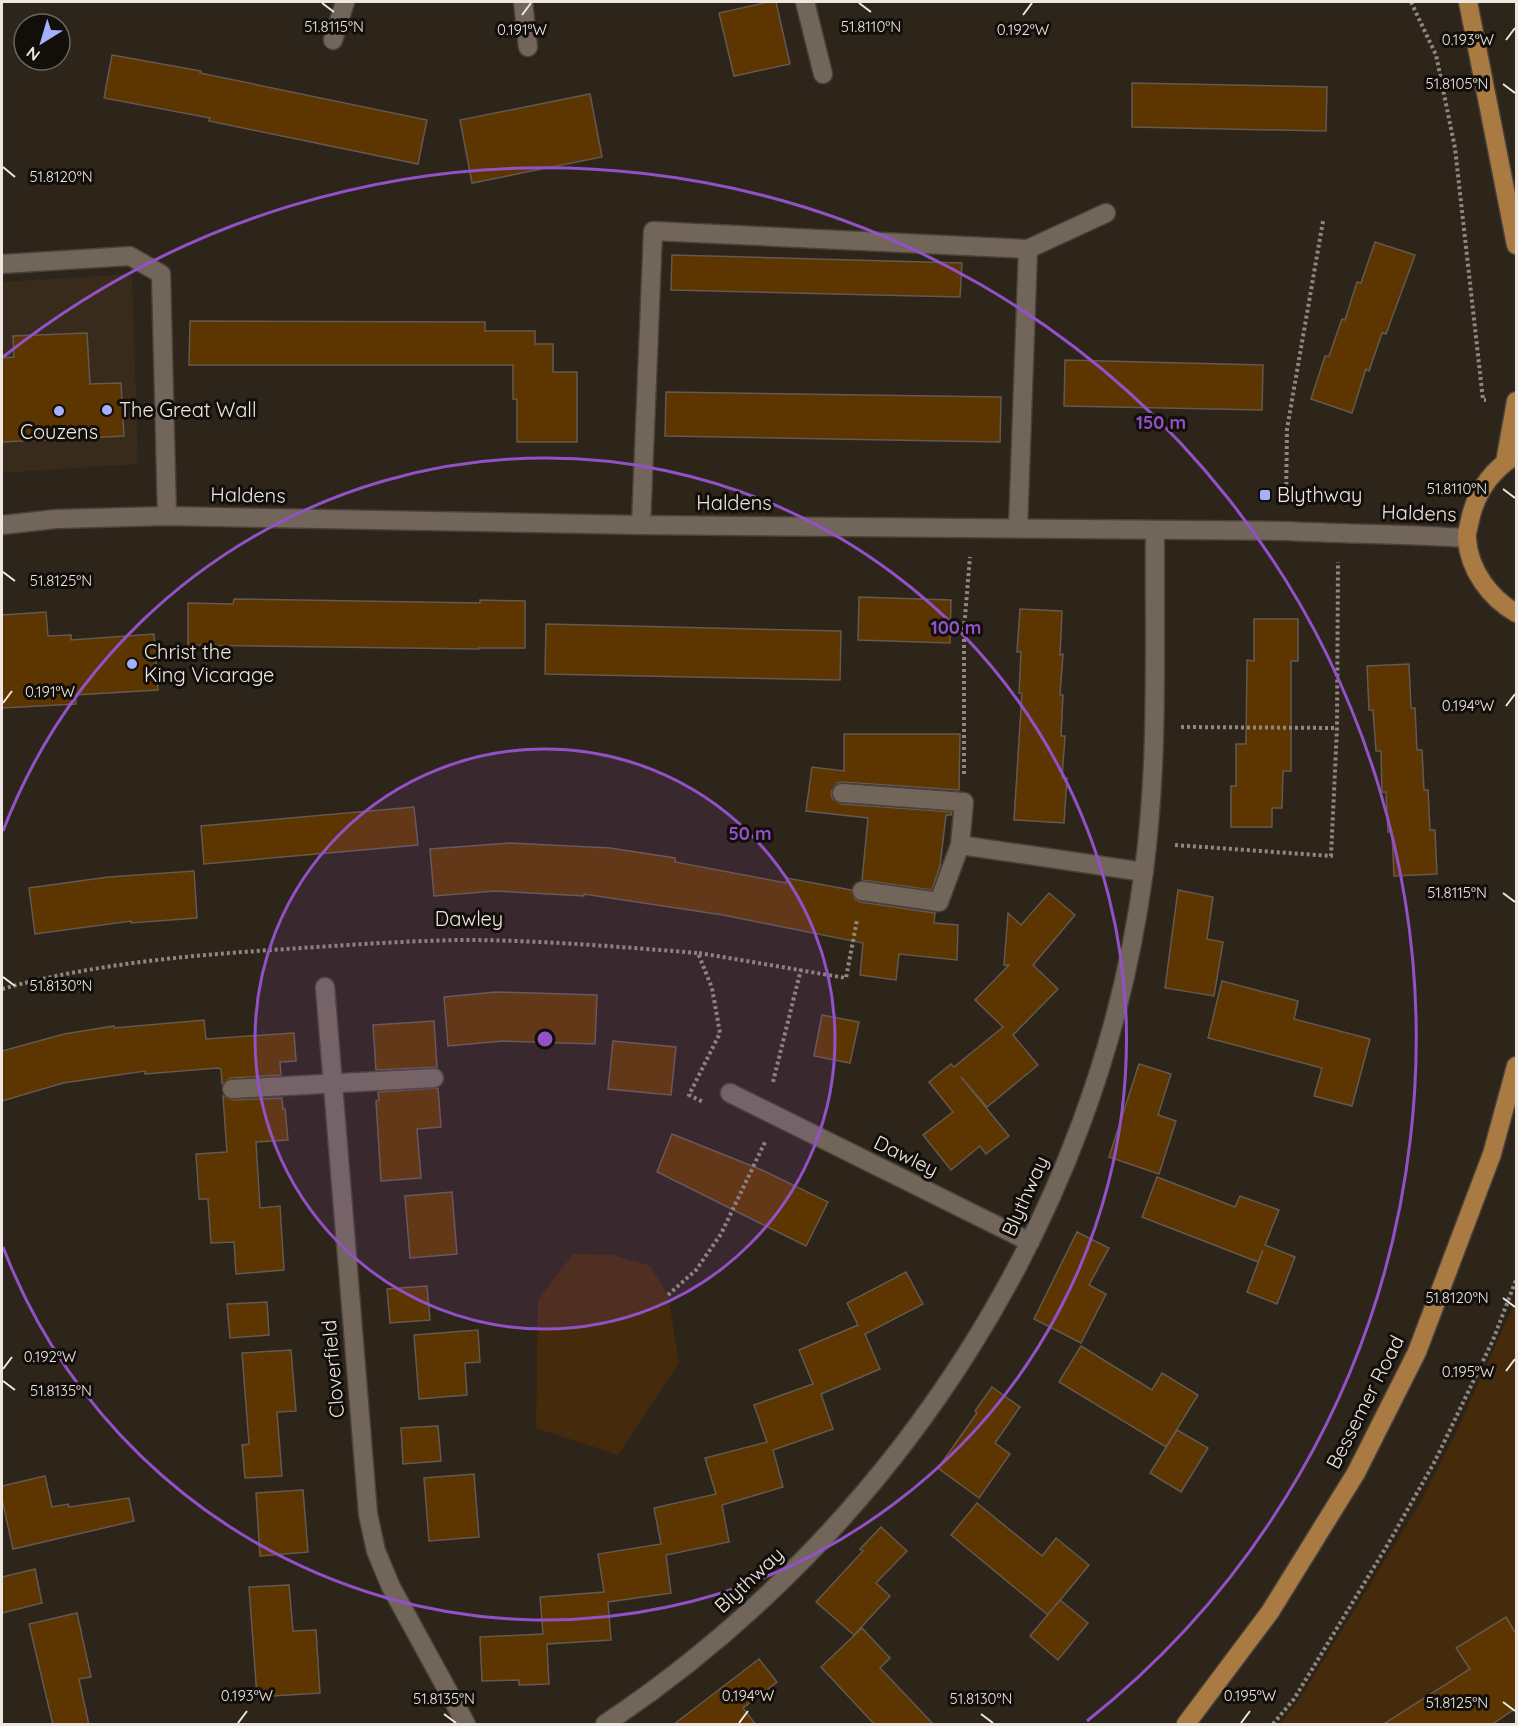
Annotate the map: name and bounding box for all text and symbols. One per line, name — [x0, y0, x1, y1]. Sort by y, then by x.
north arrow — [12, 12, 72, 72]
text: 51.8115°N — [304, 17, 364, 36]
text: 51.8110°N — [841, 17, 901, 36]
text: 0.191°W — [497, 20, 548, 39]
text: 0.192°W — [997, 20, 1050, 39]
text: 0.193°W — [1442, 30, 1495, 49]
text: N — [22, 42, 44, 66]
text: 51.8105°N — [1425, 74, 1489, 93]
text: 51.8120°N — [29, 167, 93, 186]
place label: The Great Wall — [119, 397, 257, 422]
marker: The Great Wall — [100, 403, 114, 417]
marker: Couzens — [52, 404, 66, 418]
text: 150 m — [1136, 411, 1186, 434]
place label: Couzens — [20, 419, 98, 444]
text: 51.8110°N — [1427, 479, 1487, 498]
street label: Haldens — [210, 481, 286, 508]
place label: Blythway — [1277, 482, 1362, 507]
marker: Blythway — [1258, 488, 1272, 502]
street label: Haldens — [696, 490, 772, 515]
street label: Haldens — [1381, 499, 1457, 526]
text: 51.8125°N — [30, 571, 92, 590]
text: 100 m — [931, 616, 981, 639]
place label: Christ the King Vicarage — [144, 639, 274, 687]
marker: Christ the King Vicarage — [125, 657, 139, 671]
text: 0.191°W — [25, 682, 76, 701]
text: 0.194°W — [1442, 696, 1495, 715]
text: 50 m — [728, 822, 772, 845]
text: 51.8115°N — [1427, 883, 1487, 902]
street label: Dawley — [435, 906, 503, 931]
text: 51.8130°N — [30, 976, 92, 995]
centre of rings — [535, 1029, 555, 1049]
street label: Dawley — [870, 1129, 942, 1182]
street label: Blythway — [996, 1152, 1053, 1240]
text: 51.8120°N — [1425, 1288, 1489, 1307]
street label: Cloverfield — [316, 1319, 349, 1419]
street label: Bessemer Road — [1320, 1331, 1409, 1473]
text: 0.192°W — [24, 1347, 77, 1366]
text: 0.195°W — [1442, 1362, 1495, 1381]
text: 51.8135°N — [30, 1381, 92, 1400]
street label: Blythway — [709, 1541, 788, 1618]
text: 0.193°W — [221, 1686, 274, 1705]
text: 0.194°W — [722, 1686, 775, 1705]
text: 0.195°W — [1224, 1686, 1277, 1705]
text: 51.8135°N — [413, 1689, 475, 1708]
text: 51.8130°N — [950, 1689, 1012, 1708]
text: 51.8125°N — [1426, 1693, 1488, 1712]

